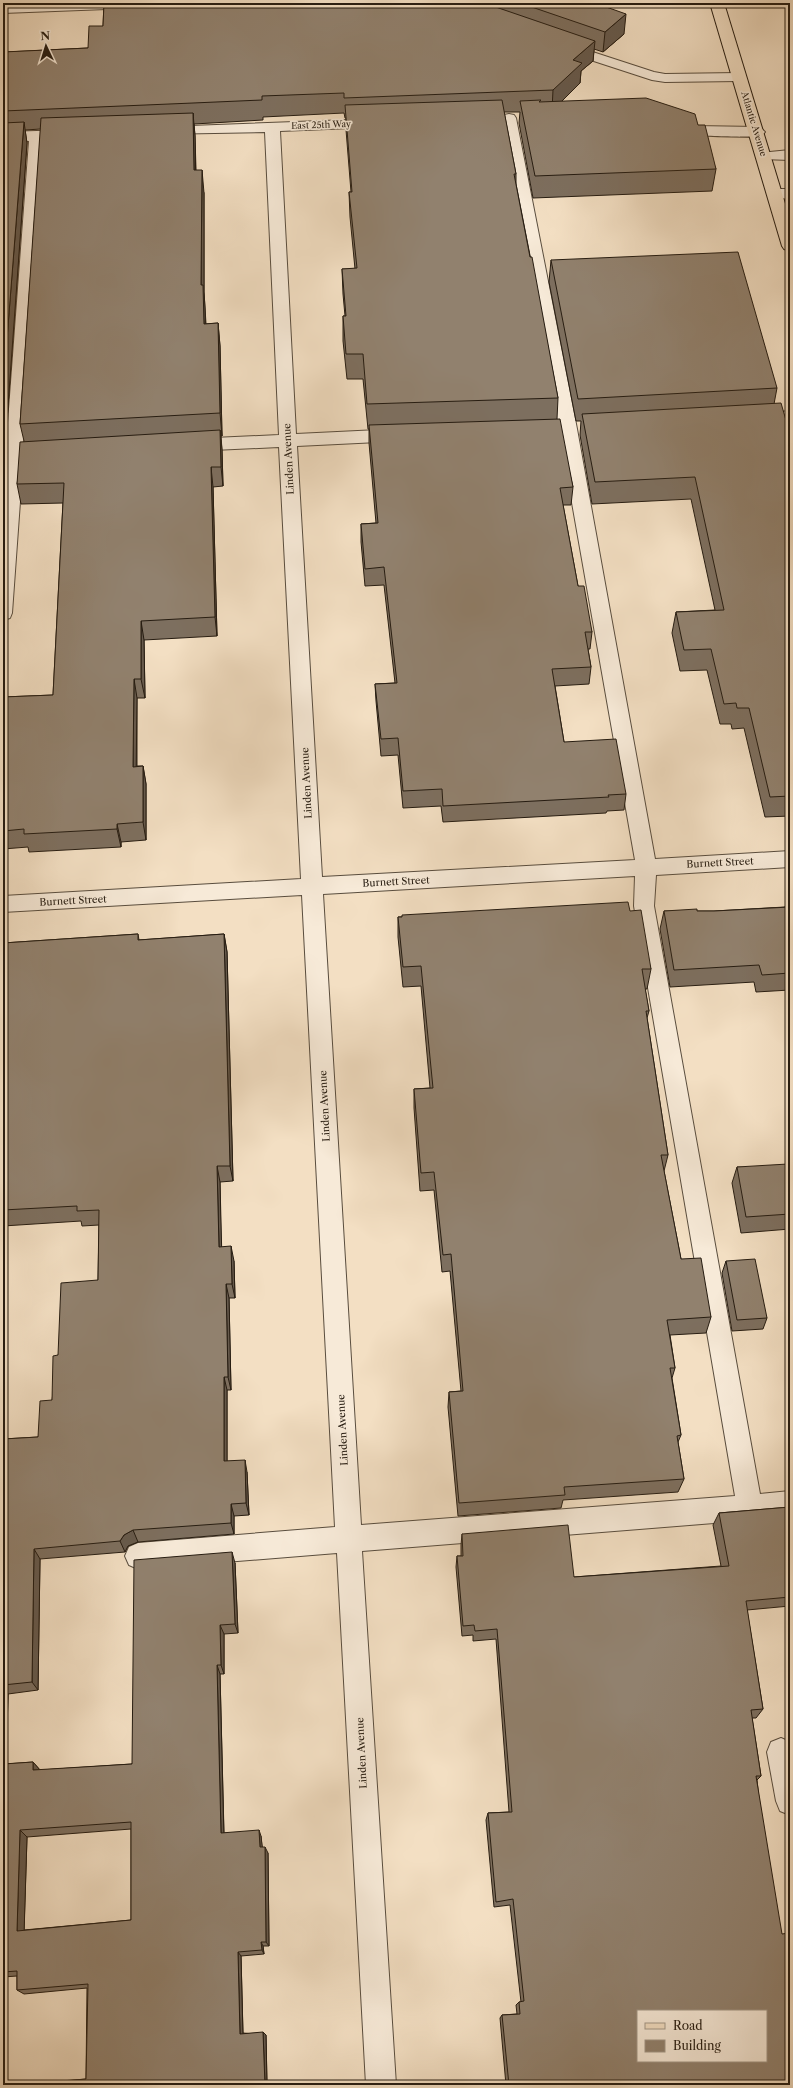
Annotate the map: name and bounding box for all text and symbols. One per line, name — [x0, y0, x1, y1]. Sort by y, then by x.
north arrow — [26, 26, 66, 66]
text: N — [40, 29, 51, 43]
street label: Atlantic Avenue — [739, 89, 770, 158]
street label: East 25th Way — [291, 118, 352, 131]
street label: Linden Avenue — [280, 422, 297, 495]
street label: Linden Avenue — [298, 746, 315, 819]
street label: Burnett Street — [686, 854, 754, 871]
street label: Burnett Street — [362, 873, 430, 890]
street label: Burnett Street — [39, 892, 107, 909]
street label: Linden Avenue — [316, 1069, 333, 1142]
street label: Linden Avenue — [334, 1393, 351, 1466]
street label: Linden Avenue — [353, 1716, 370, 1789]
legend — [637, 2010, 767, 2062]
text: Road — [673, 2018, 703, 2033]
text: Building — [673, 2038, 721, 2053]

